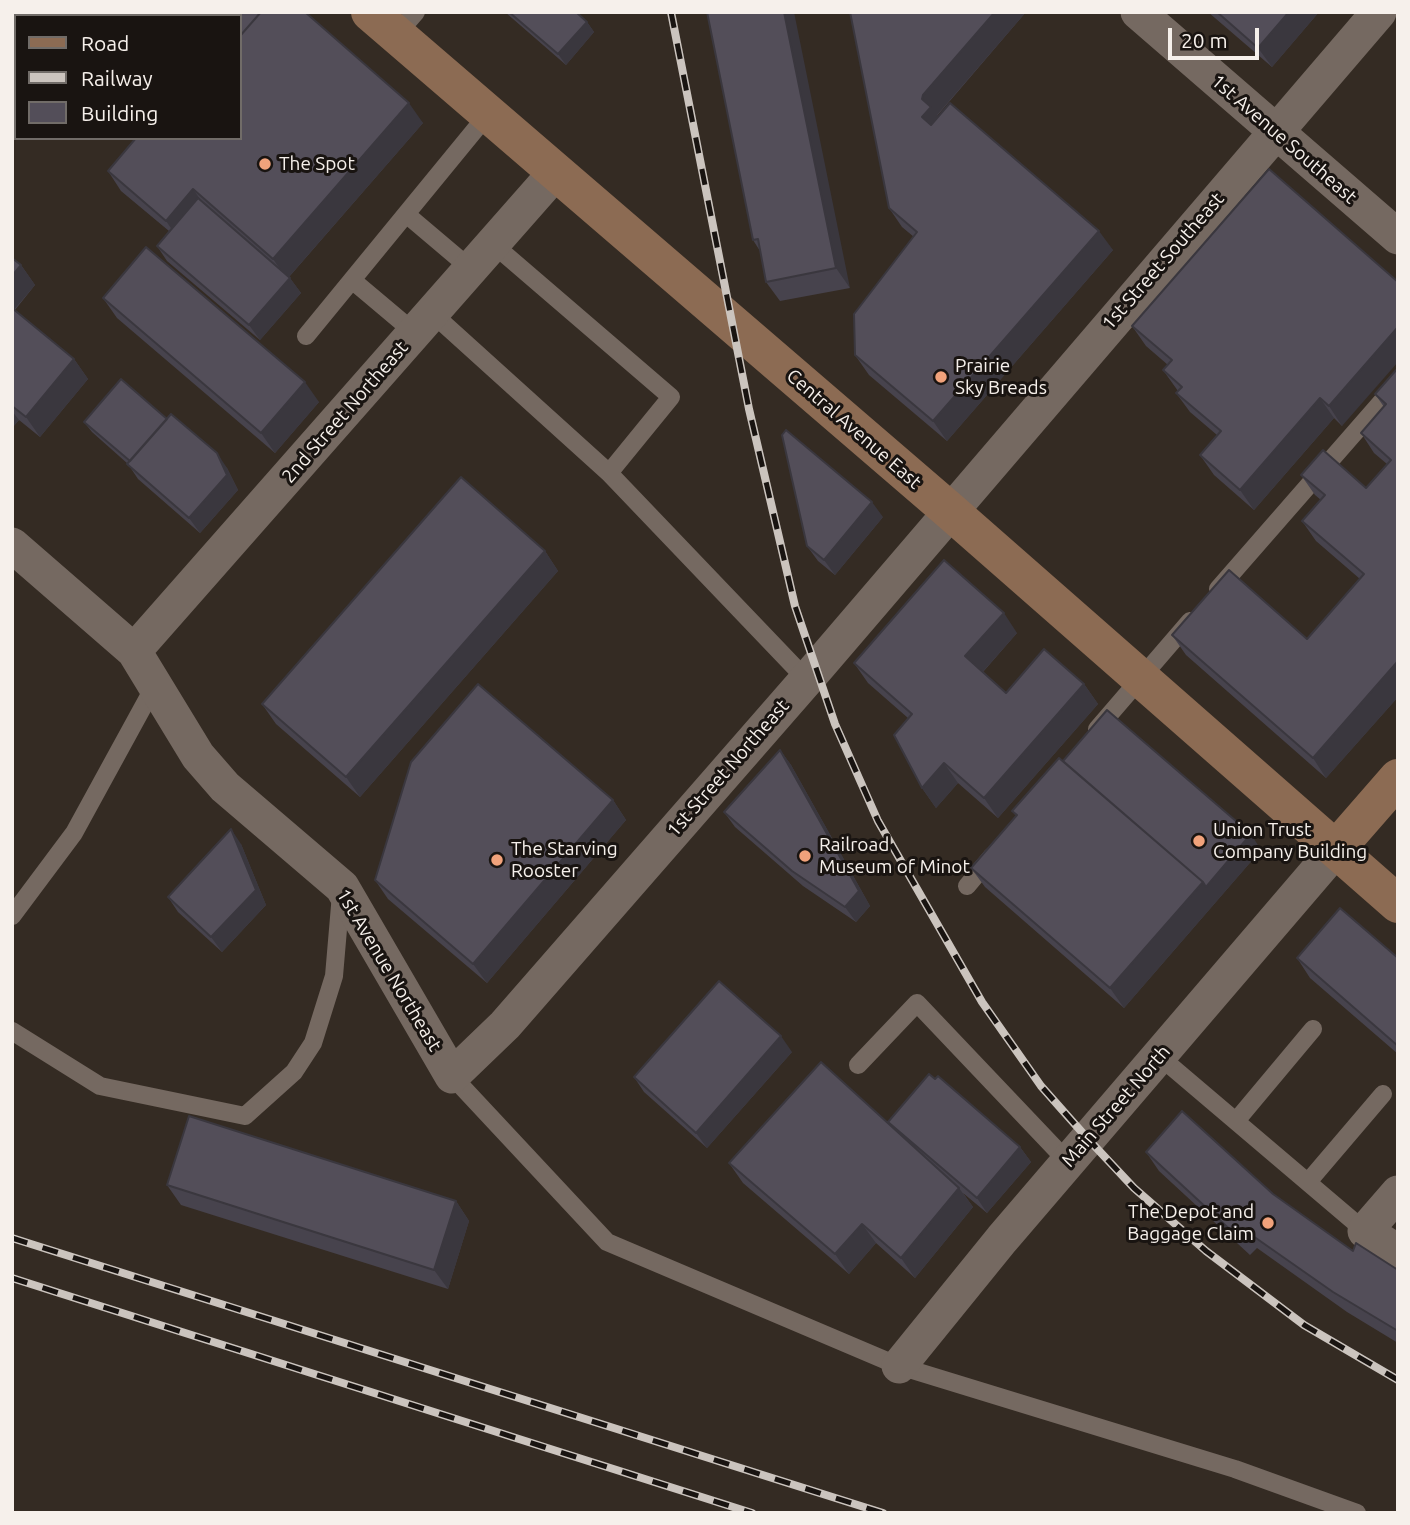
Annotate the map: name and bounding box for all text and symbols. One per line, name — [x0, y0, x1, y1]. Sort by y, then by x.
legend — [14, 14, 242, 140]
scale bar — [1172, 14, 1263, 58]
text: 20 m — [1181, 28, 1228, 52]
text: Road — [81, 31, 129, 55]
text: Railway — [81, 66, 153, 90]
street label: 1st Avenue Southeast — [1207, 70, 1361, 208]
text: Building — [81, 101, 158, 125]
place label: The Spot — [279, 153, 355, 175]
marker: The Spot — [257, 156, 273, 172]
street label: 1st Street Southeast — [1097, 188, 1229, 334]
street label: 2nd Street Northeast — [277, 336, 413, 488]
place label: Prairie Sky Breads — [955, 355, 1047, 399]
street label: Central Avenue East — [782, 364, 926, 494]
marker: Prairie Sky Breads — [933, 369, 949, 385]
street label: 1st Street Northeast — [662, 695, 794, 841]
place label: Union Trust Company Building — [1213, 819, 1367, 863]
marker: Union Trust Company Building — [1191, 833, 1207, 849]
place label: Railroad Museum of Minot — [819, 834, 970, 878]
place label: The Starving Rooster — [511, 838, 618, 882]
marker: Railroad Museum of Minot — [797, 848, 813, 864]
marker: The Starving Rooster — [489, 852, 505, 868]
street label: 1st Avenue Northeast — [332, 885, 446, 1055]
street label: Main Street North — [1057, 1041, 1175, 1171]
place label: The Depot and Baggage Claim — [1127, 1201, 1254, 1245]
marker: The Depot and Baggage Claim — [1260, 1215, 1276, 1231]

